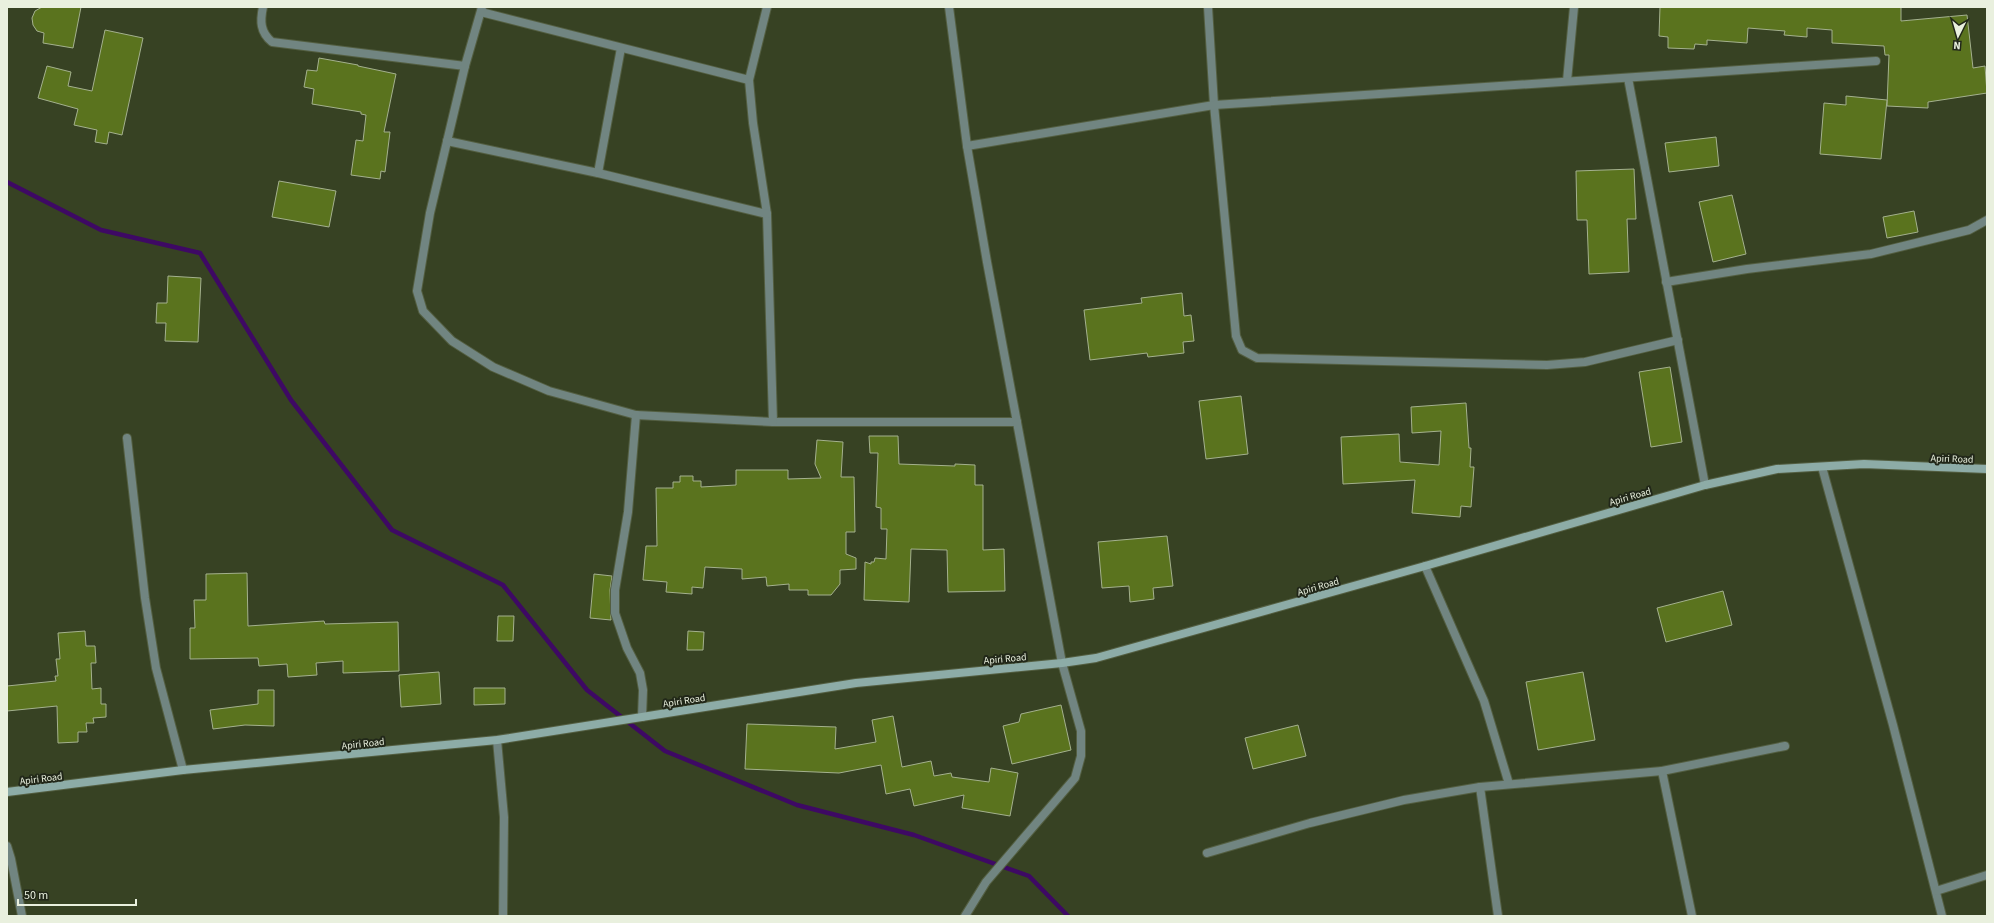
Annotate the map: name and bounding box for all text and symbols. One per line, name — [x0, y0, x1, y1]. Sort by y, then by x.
north arrow — [1938, 16, 1978, 56]
text: N — [1953, 38, 1961, 53]
street label: Apiri Road — [1930, 451, 1974, 467]
street label: Apiri Road — [1608, 484, 1653, 510]
street label: Apiri Road — [1296, 574, 1341, 600]
street label: Apiri Road — [983, 650, 1027, 668]
street label: Apiri Road — [662, 691, 706, 711]
street label: Apiri Road — [341, 735, 385, 753]
street label: Apiri Road — [19, 769, 63, 789]
scale bar — [18, 881, 136, 907]
text: 50 m — [24, 887, 48, 904]

